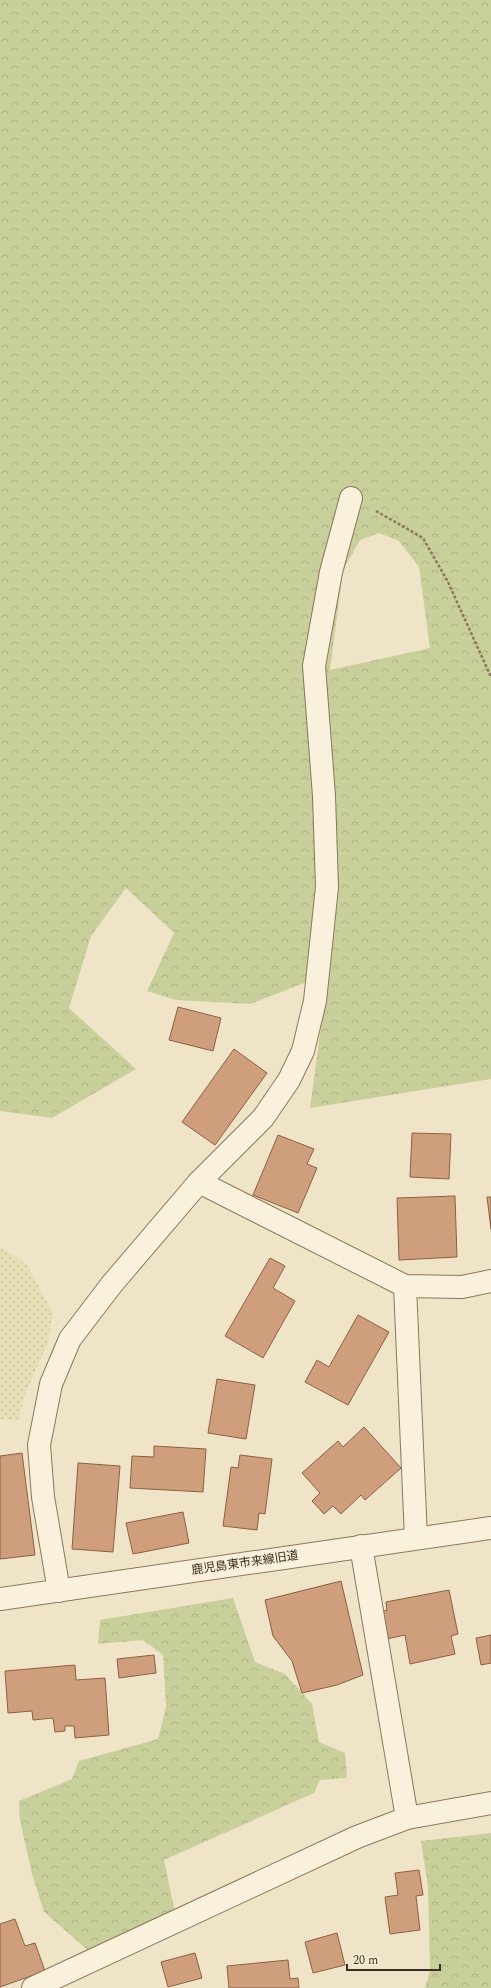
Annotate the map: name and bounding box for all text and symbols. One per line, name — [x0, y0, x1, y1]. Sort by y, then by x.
street label: 鹿児島東市来線旧道 — [190, 1546, 300, 1580]
scale bar — [347, 1946, 440, 1972]
text: 20 m — [353, 1951, 378, 1970]

